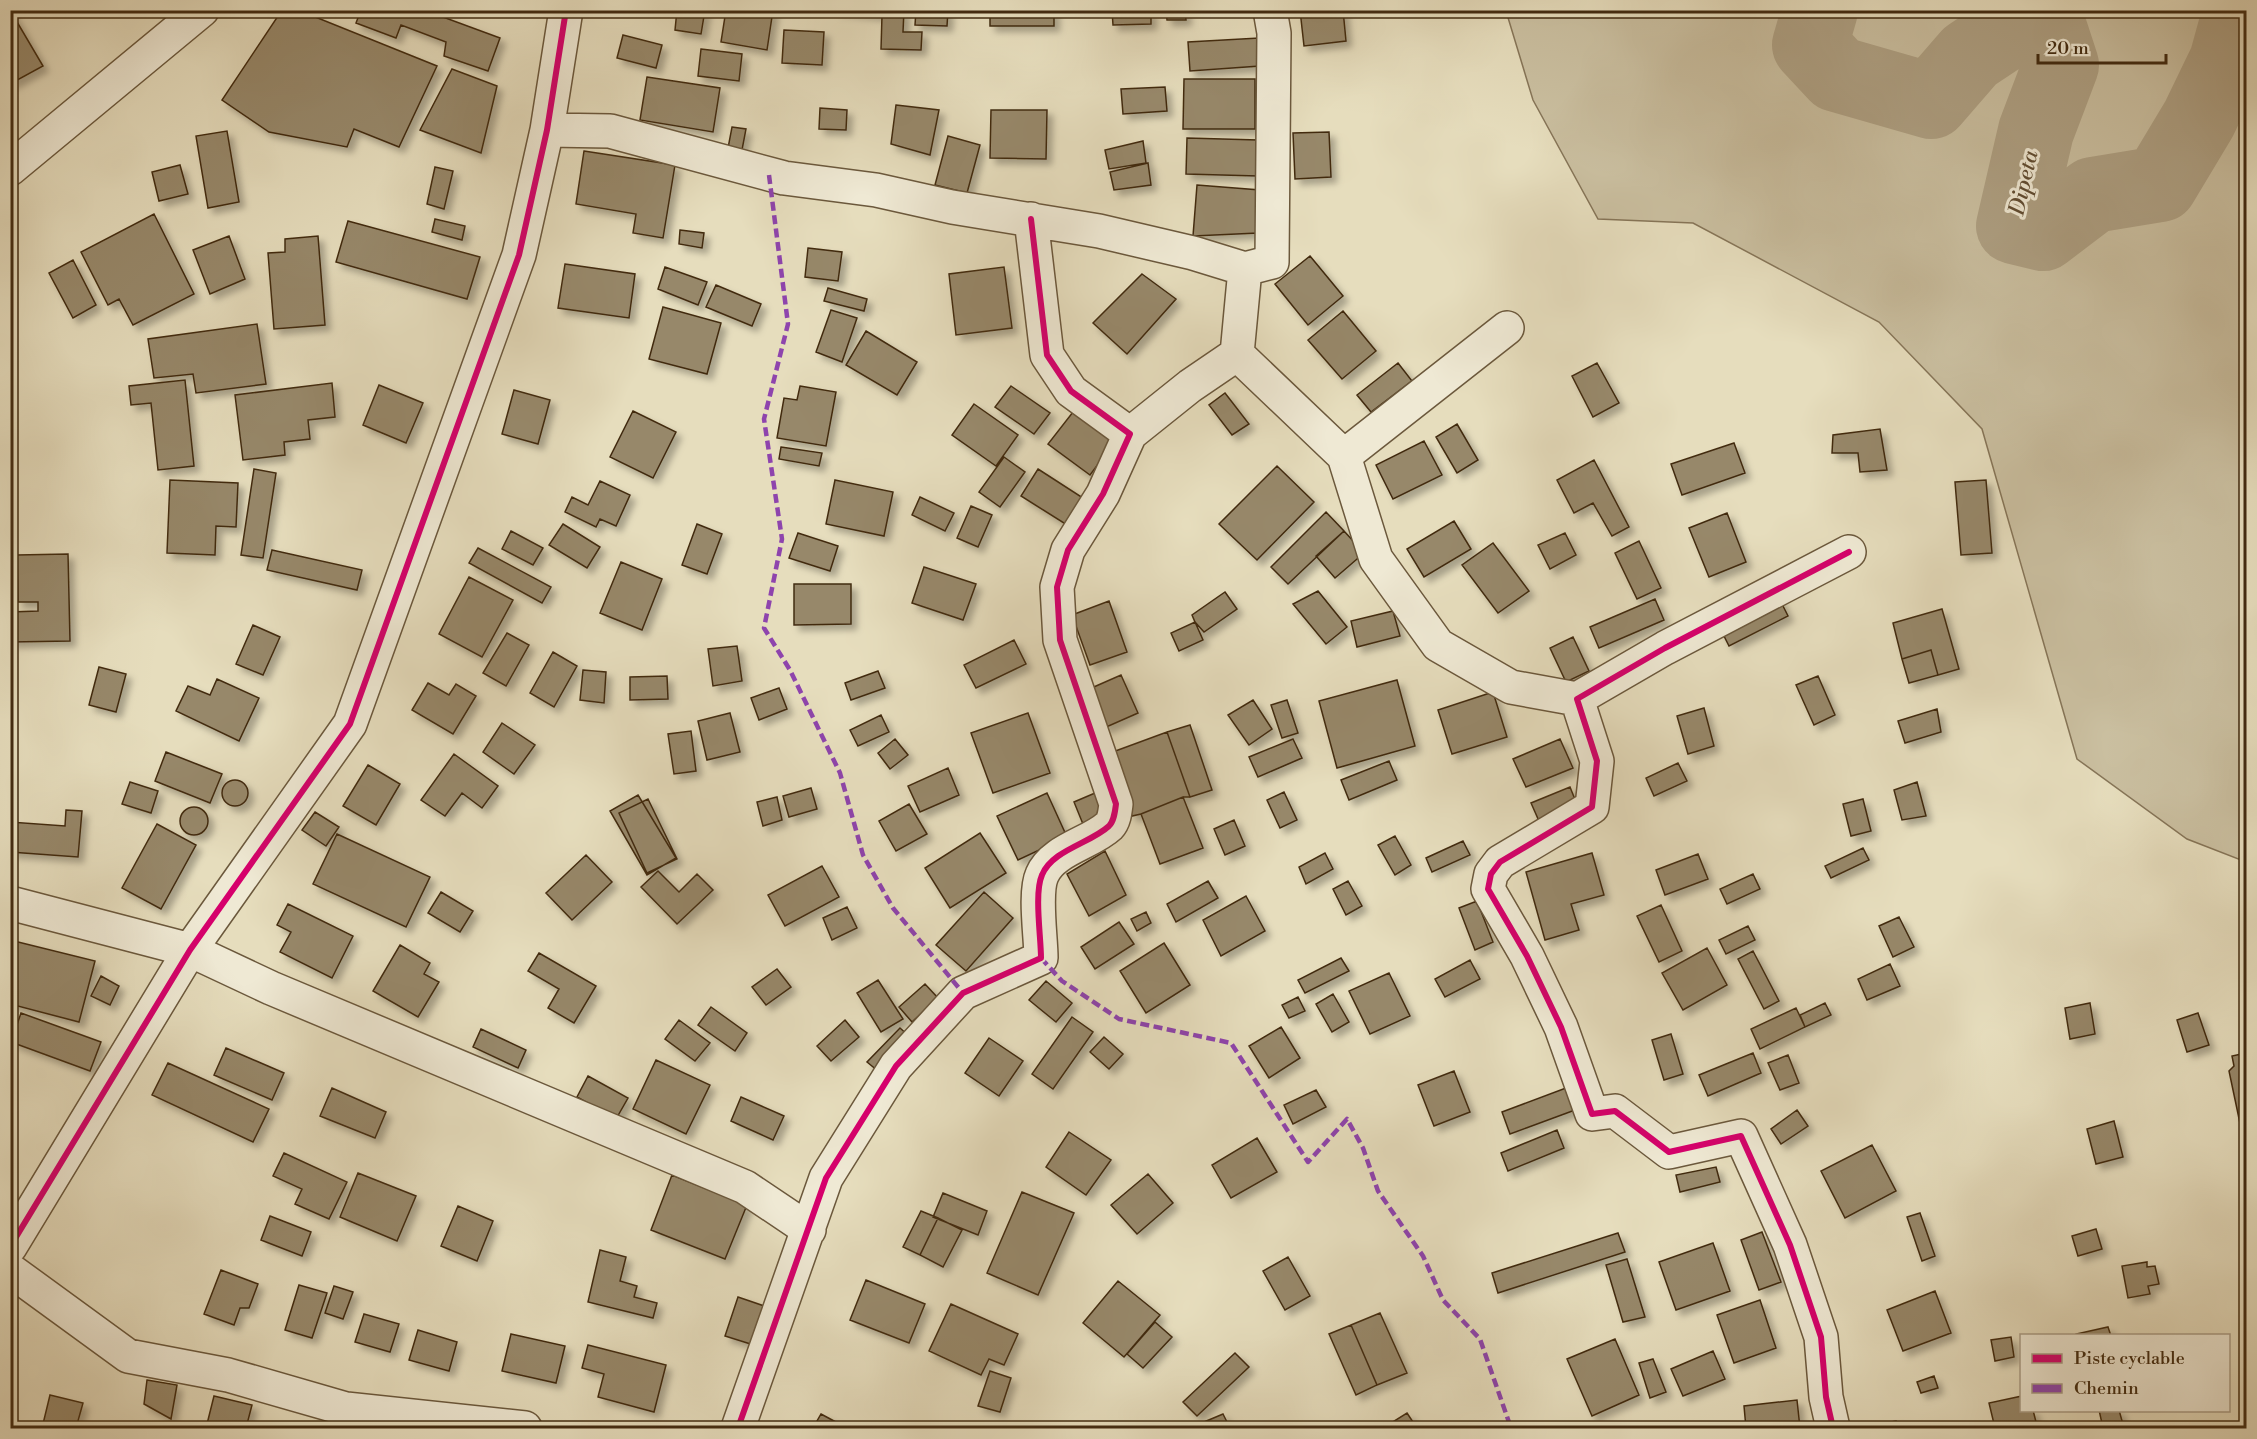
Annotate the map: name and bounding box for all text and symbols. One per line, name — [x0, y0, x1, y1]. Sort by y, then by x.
scale bar — [2038, 27, 2166, 65]
text: 20 m — [2047, 37, 2089, 60]
water label: Dipeta — [2003, 147, 2045, 219]
legend — [2020, 1334, 2230, 1412]
text: Piste cyclable — [2074, 1347, 2185, 1370]
text: Chemin — [2074, 1377, 2139, 1400]

